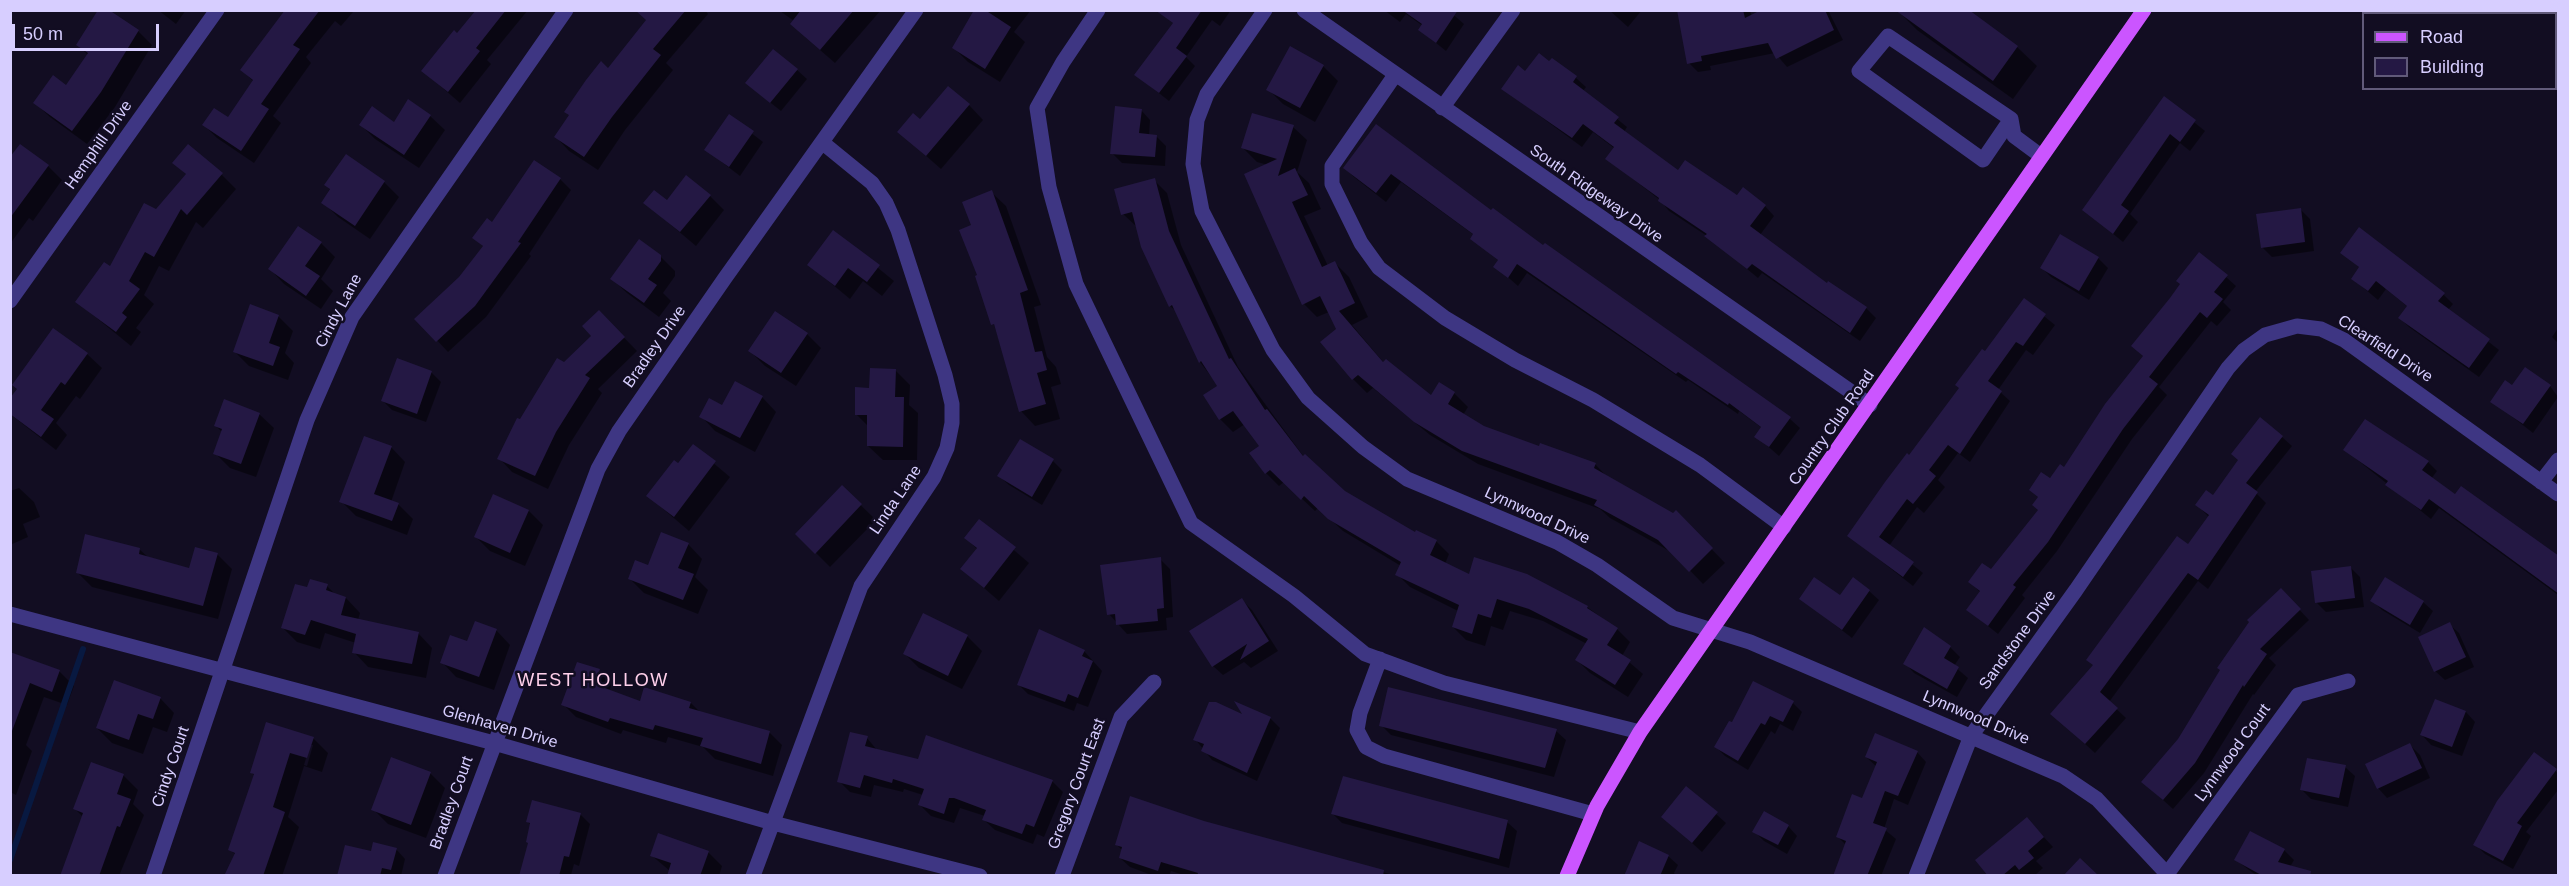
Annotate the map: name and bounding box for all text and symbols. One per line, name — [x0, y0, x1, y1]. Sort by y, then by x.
scale bar — [15, 12, 162, 50]
legend — [2362, 12, 2557, 90]
text: 50 m — [23, 24, 63, 44]
text: Road — [2420, 27, 2463, 47]
text: Building — [2420, 57, 2484, 77]
street label: Hemphill Drive — [61, 97, 137, 193]
street label: South Ridgeway Drive — [1526, 141, 1666, 247]
street label: Cindy Lane — [312, 271, 366, 351]
street label: Bradley Drive — [620, 302, 690, 392]
street label: Clearfield Drive — [2334, 311, 2436, 387]
street label: Country Club Road — [1785, 367, 1879, 489]
street label: Linda Lane — [866, 462, 926, 538]
street label: Lynnwood Drive — [1481, 483, 1593, 549]
street label: Sandstone Drive — [1975, 587, 2061, 693]
district label: WEST HOLLOW — [517, 670, 669, 692]
street label: Lynnwood Drive — [1920, 687, 2032, 749]
street label: Lynnwood Court — [2191, 700, 2275, 806]
street label: Glenhaven Drive — [440, 701, 560, 753]
street label: Gregory Court East — [1044, 716, 1110, 852]
street label: Cindy Court — [148, 724, 194, 810]
street label: Bradley Court — [426, 754, 478, 852]

